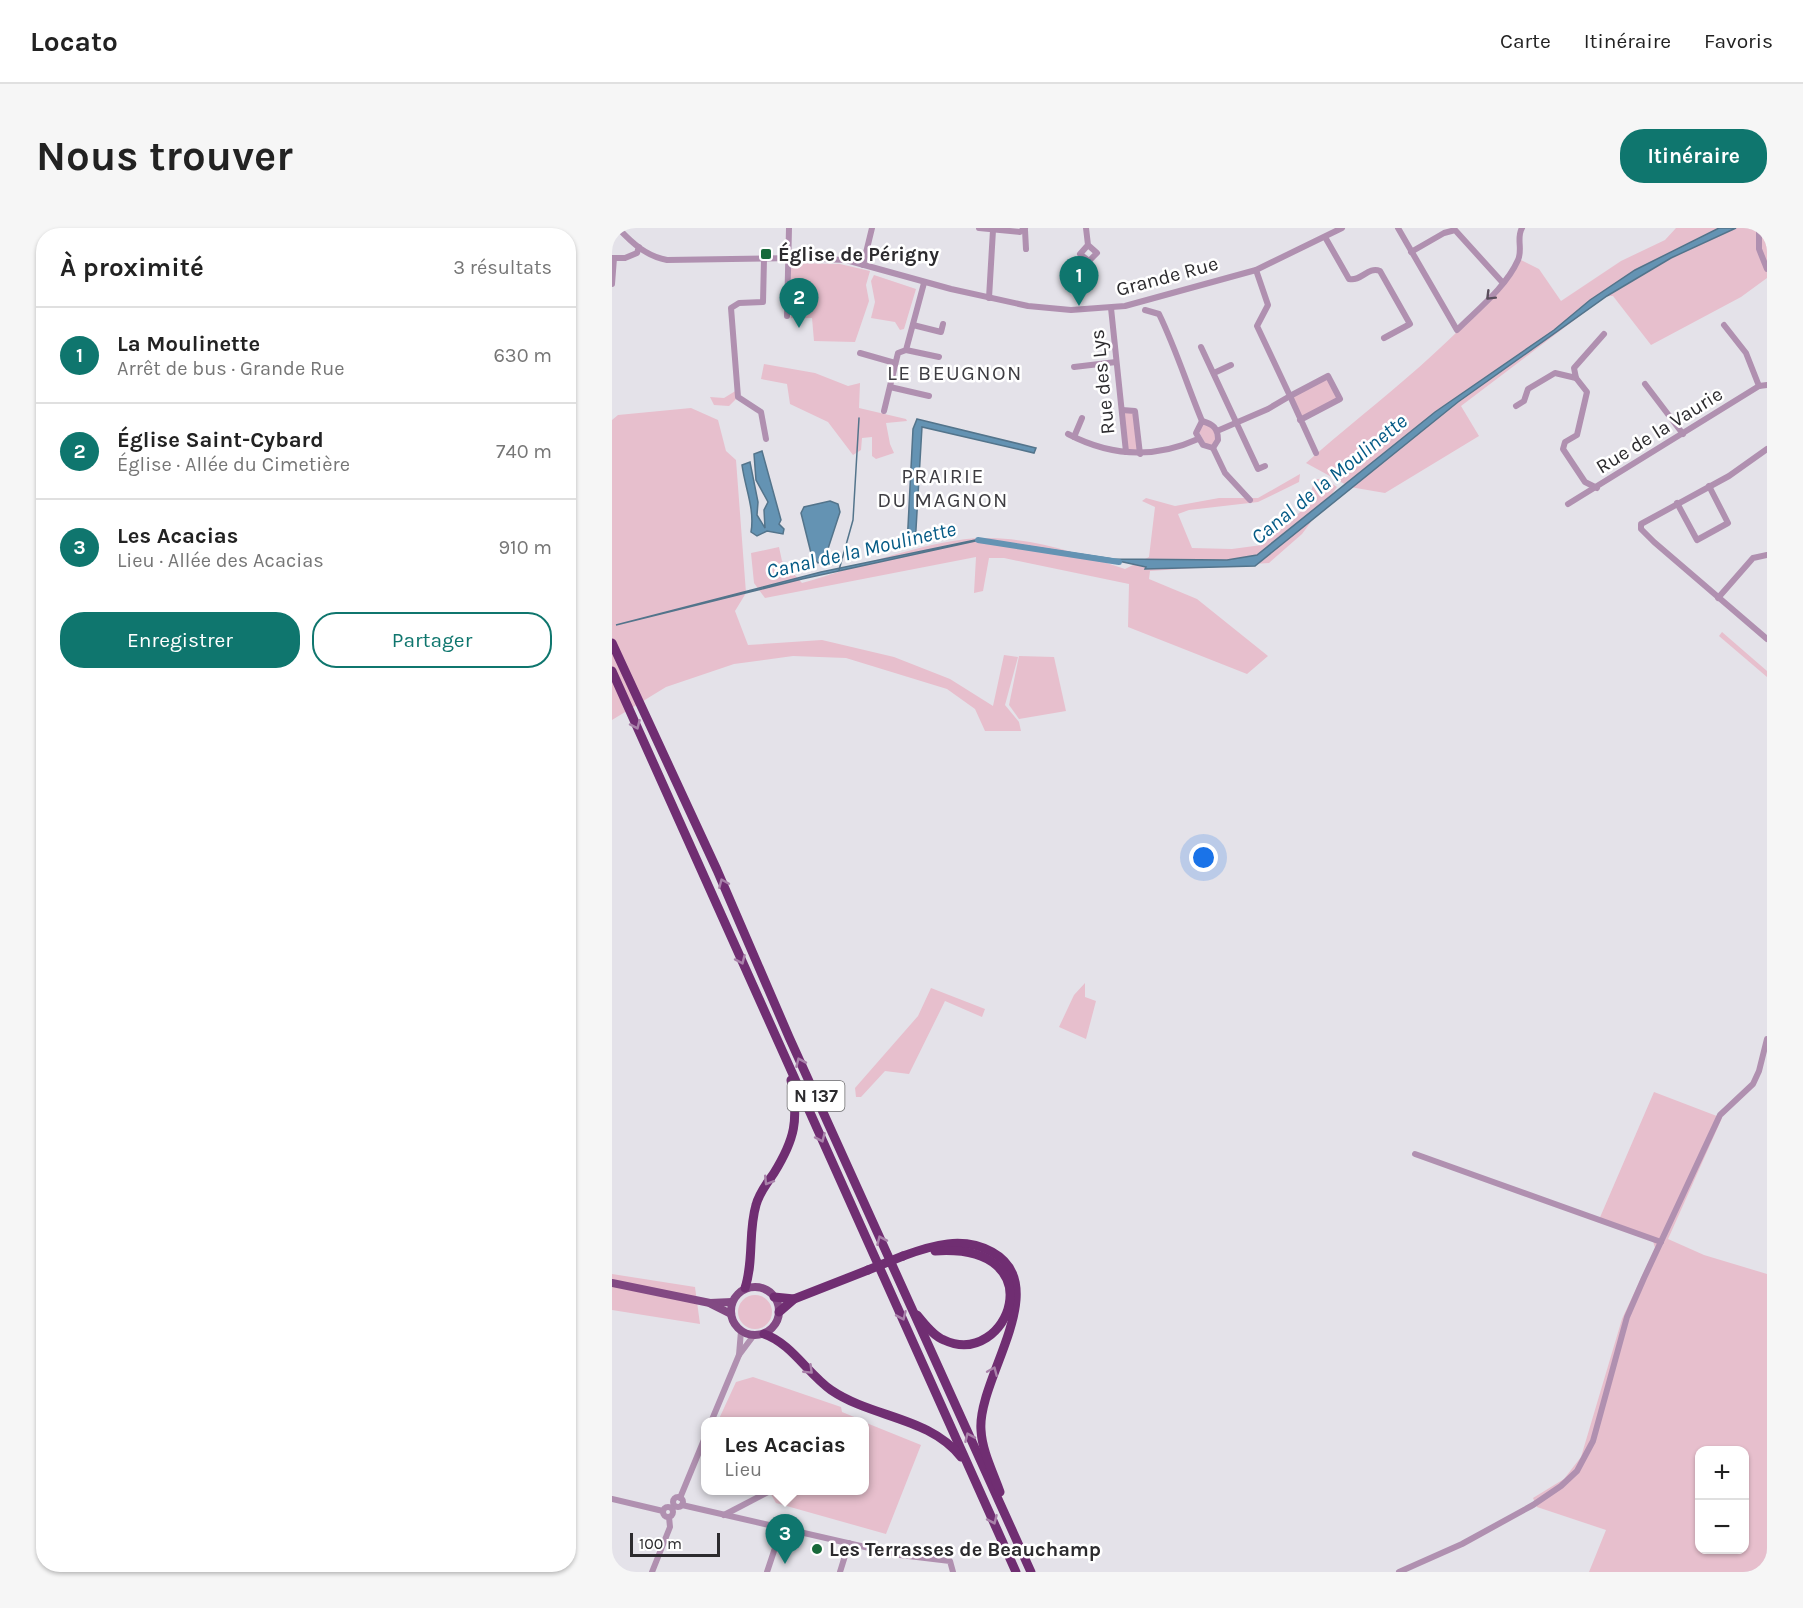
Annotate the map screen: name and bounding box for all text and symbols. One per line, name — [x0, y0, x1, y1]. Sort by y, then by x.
text: Locato — [30, 25, 118, 58]
text: Carte — [1500, 29, 1551, 53]
text: Itinéraire — [1584, 29, 1671, 53]
text: Favoris — [1704, 29, 1773, 53]
button: Itinéraire — [1620, 129, 1767, 183]
text: Nous trouver — [36, 131, 293, 181]
place label: Église de Périgny — [778, 241, 939, 266]
marker: Église de Périgny — [759, 247, 773, 261]
text: À proximité — [60, 252, 204, 283]
street label: Grande Rue — [1114, 252, 1221, 301]
text: 3 résultats — [453, 256, 552, 279]
pin: 1 — [1060, 256, 1098, 306]
pin: 2 — [780, 279, 819, 328]
one-way arrow — [1486, 289, 1497, 300]
street label: Rue des Lys — [1086, 328, 1119, 436]
text: La Moulinette — [117, 331, 260, 357]
text: 1 — [76, 344, 83, 367]
text: 630 m — [493, 344, 552, 367]
text: Arrêt de bus · Grande Rue — [117, 357, 345, 380]
district label: LE BEUGNON — [887, 361, 1023, 385]
street label: Rue de la Vaurie — [1592, 382, 1727, 479]
water label: Canal de la Moulinette — [1246, 409, 1412, 549]
text: Église Saint-Cybard — [117, 427, 324, 453]
text: 2 — [73, 440, 86, 463]
text: 740 m — [496, 440, 552, 463]
text: Église · Allée du Cimetière — [117, 453, 350, 476]
district label: PRAIRIE DU MAGNON — [877, 464, 1009, 512]
water label: Canal de la Moulinette — [764, 516, 958, 583]
text: Les Acacias — [117, 523, 238, 549]
text: 3 — [73, 536, 86, 559]
text: 910 m — [498, 536, 552, 559]
text: Lieu · Allée des Acacias — [117, 549, 324, 572]
button: Enregistrer — [60, 612, 300, 668]
button: Partager — [312, 612, 552, 668]
one-way arrow — [629, 718, 641, 729]
your location — [1189, 843, 1218, 872]
one-way arrow — [718, 879, 730, 890]
one-way arrow — [734, 954, 746, 965]
one-way arrow — [796, 1058, 808, 1069]
road number: N 137 — [788, 1081, 844, 1111]
one-way arrow — [814, 1132, 826, 1143]
one-way arrow — [764, 1175, 776, 1185]
one-way arrow — [876, 1235, 888, 1246]
one-way arrow — [894, 1309, 906, 1320]
one-way arrow — [802, 1363, 813, 1374]
one-way arrow — [986, 1367, 998, 1378]
popup — [701, 1417, 869, 1495]
text: Les Acacias — [724, 1432, 846, 1458]
one-way arrow — [964, 1433, 976, 1444]
map controls — [1695, 1446, 1749, 1554]
button: + — [1695, 1446, 1749, 1500]
text: Lieu — [724, 1458, 762, 1481]
button: − — [1695, 1500, 1749, 1554]
pin: 3 — [766, 1514, 804, 1564]
one-way arrow — [986, 1514, 998, 1525]
scale bar — [630, 1530, 720, 1558]
text: 100 m — [639, 1534, 682, 1553]
place label: Les Terrasses de Beauchamp — [829, 1538, 1101, 1561]
marker: Les Terrasses de Beauchamp — [810, 1542, 824, 1556]

